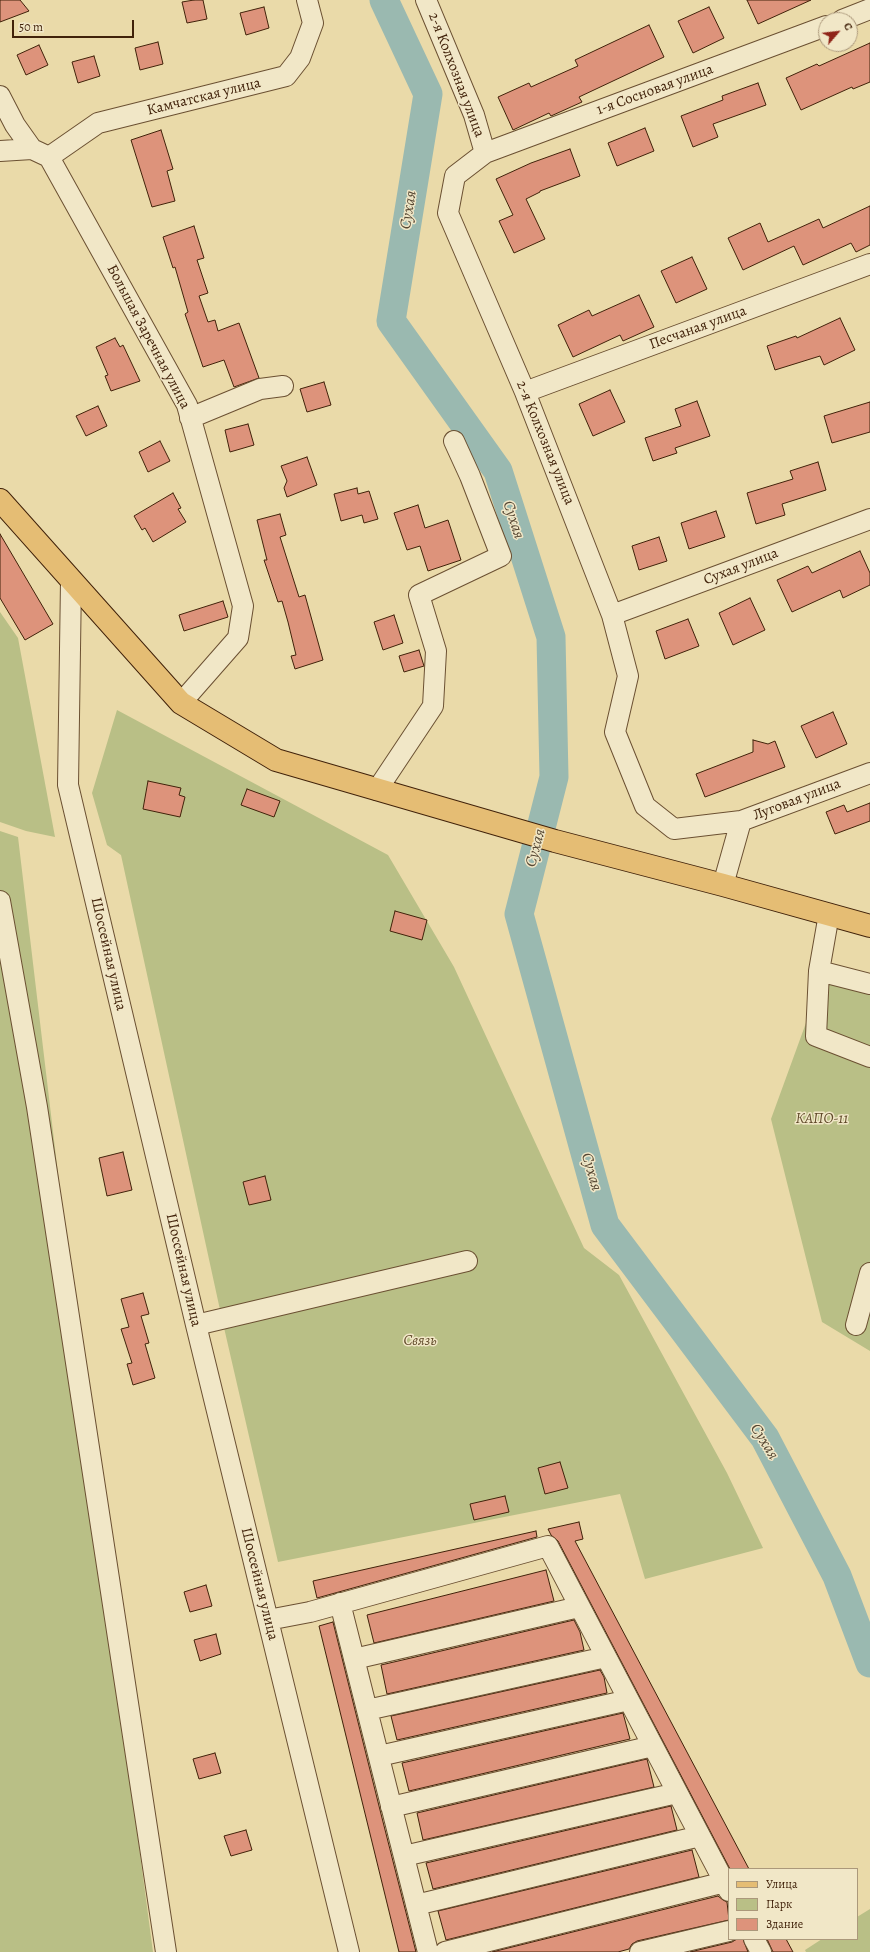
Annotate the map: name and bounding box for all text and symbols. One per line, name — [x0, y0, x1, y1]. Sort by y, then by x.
street label: 2-я Колхозная улица — [424, 10, 488, 140]
scale bar — [14, 12, 136, 38]
north arrow — [818, 12, 858, 52]
text: 50 m — [19, 19, 43, 35]
text: С — [840, 20, 856, 33]
street label: 1-я Сосновая улица — [594, 61, 716, 119]
street label: Камчатская улица — [145, 74, 263, 120]
water label: Сухая — [396, 189, 422, 231]
street label: Большая Заречная улица — [102, 262, 194, 412]
street label: Песчаная улица — [647, 302, 749, 354]
street label: 2-я Колхозная улица — [512, 378, 578, 508]
water label: Сухая — [498, 499, 528, 541]
street label: Сухая улица — [701, 545, 781, 589]
street label: Луговая улица — [751, 775, 843, 825]
water label: Сухая — [522, 827, 550, 869]
street label: Шоссейная улица — [86, 896, 130, 1012]
park label: КАПО-11 — [796, 1110, 848, 1128]
water label: Сухая — [576, 1151, 606, 1193]
street label: Шоссейная улица — [161, 1212, 205, 1328]
park label: Связь — [403, 1332, 437, 1350]
water label: Сухая — [746, 1420, 782, 1464]
street label: Шоссейная улица — [236, 1526, 282, 1642]
legend — [728, 1868, 858, 1940]
text: Улица — [766, 1876, 797, 1892]
text: Парк — [766, 1896, 792, 1912]
text: Здание — [766, 1916, 803, 1932]

